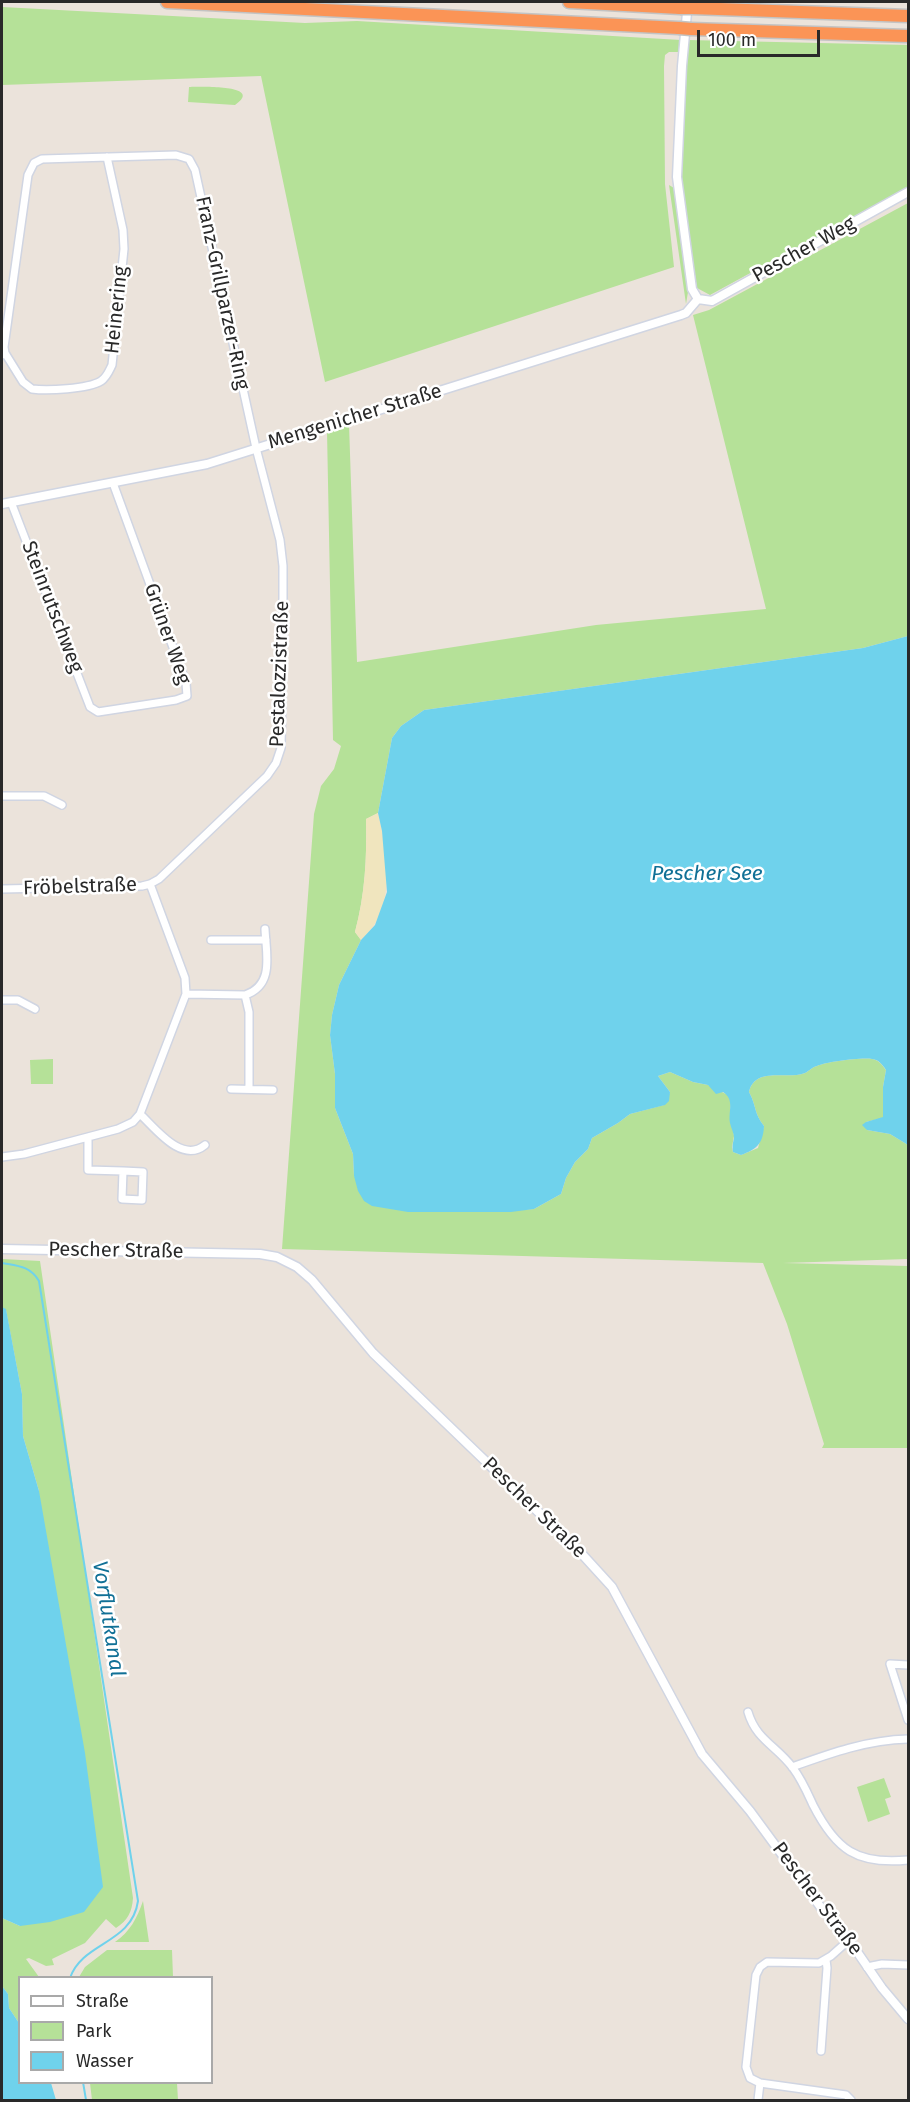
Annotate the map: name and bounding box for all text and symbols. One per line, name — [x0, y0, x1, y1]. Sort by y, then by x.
scale bar — [700, 18, 823, 56]
text: 100 m — [708, 29, 756, 51]
street label: Franz-Grillparzer-Ring — [190, 194, 254, 392]
street label: Pescher Weg — [748, 212, 860, 288]
street label: Heinering — [100, 265, 134, 355]
street label: Mengenicher Straße — [265, 379, 445, 455]
street label: Steinrutschweg — [16, 538, 88, 676]
street label: Grüner Weg — [139, 580, 195, 688]
street label: Pestalozzistraße — [265, 600, 295, 748]
water label: Pescher See — [651, 861, 763, 887]
street label: Fröbelstraße — [23, 873, 137, 901]
street label: Pescher Straße — [48, 1238, 184, 1264]
street label: Pescher Straße — [477, 1452, 591, 1564]
water label: Vorflutkanal — [86, 1559, 130, 1679]
street label: Pescher Straße — [767, 1838, 867, 1960]
legend — [18, 1976, 213, 2084]
text: Straße — [76, 1990, 129, 2012]
text: Park — [76, 2020, 111, 2042]
text: Wasser — [76, 2050, 133, 2072]

